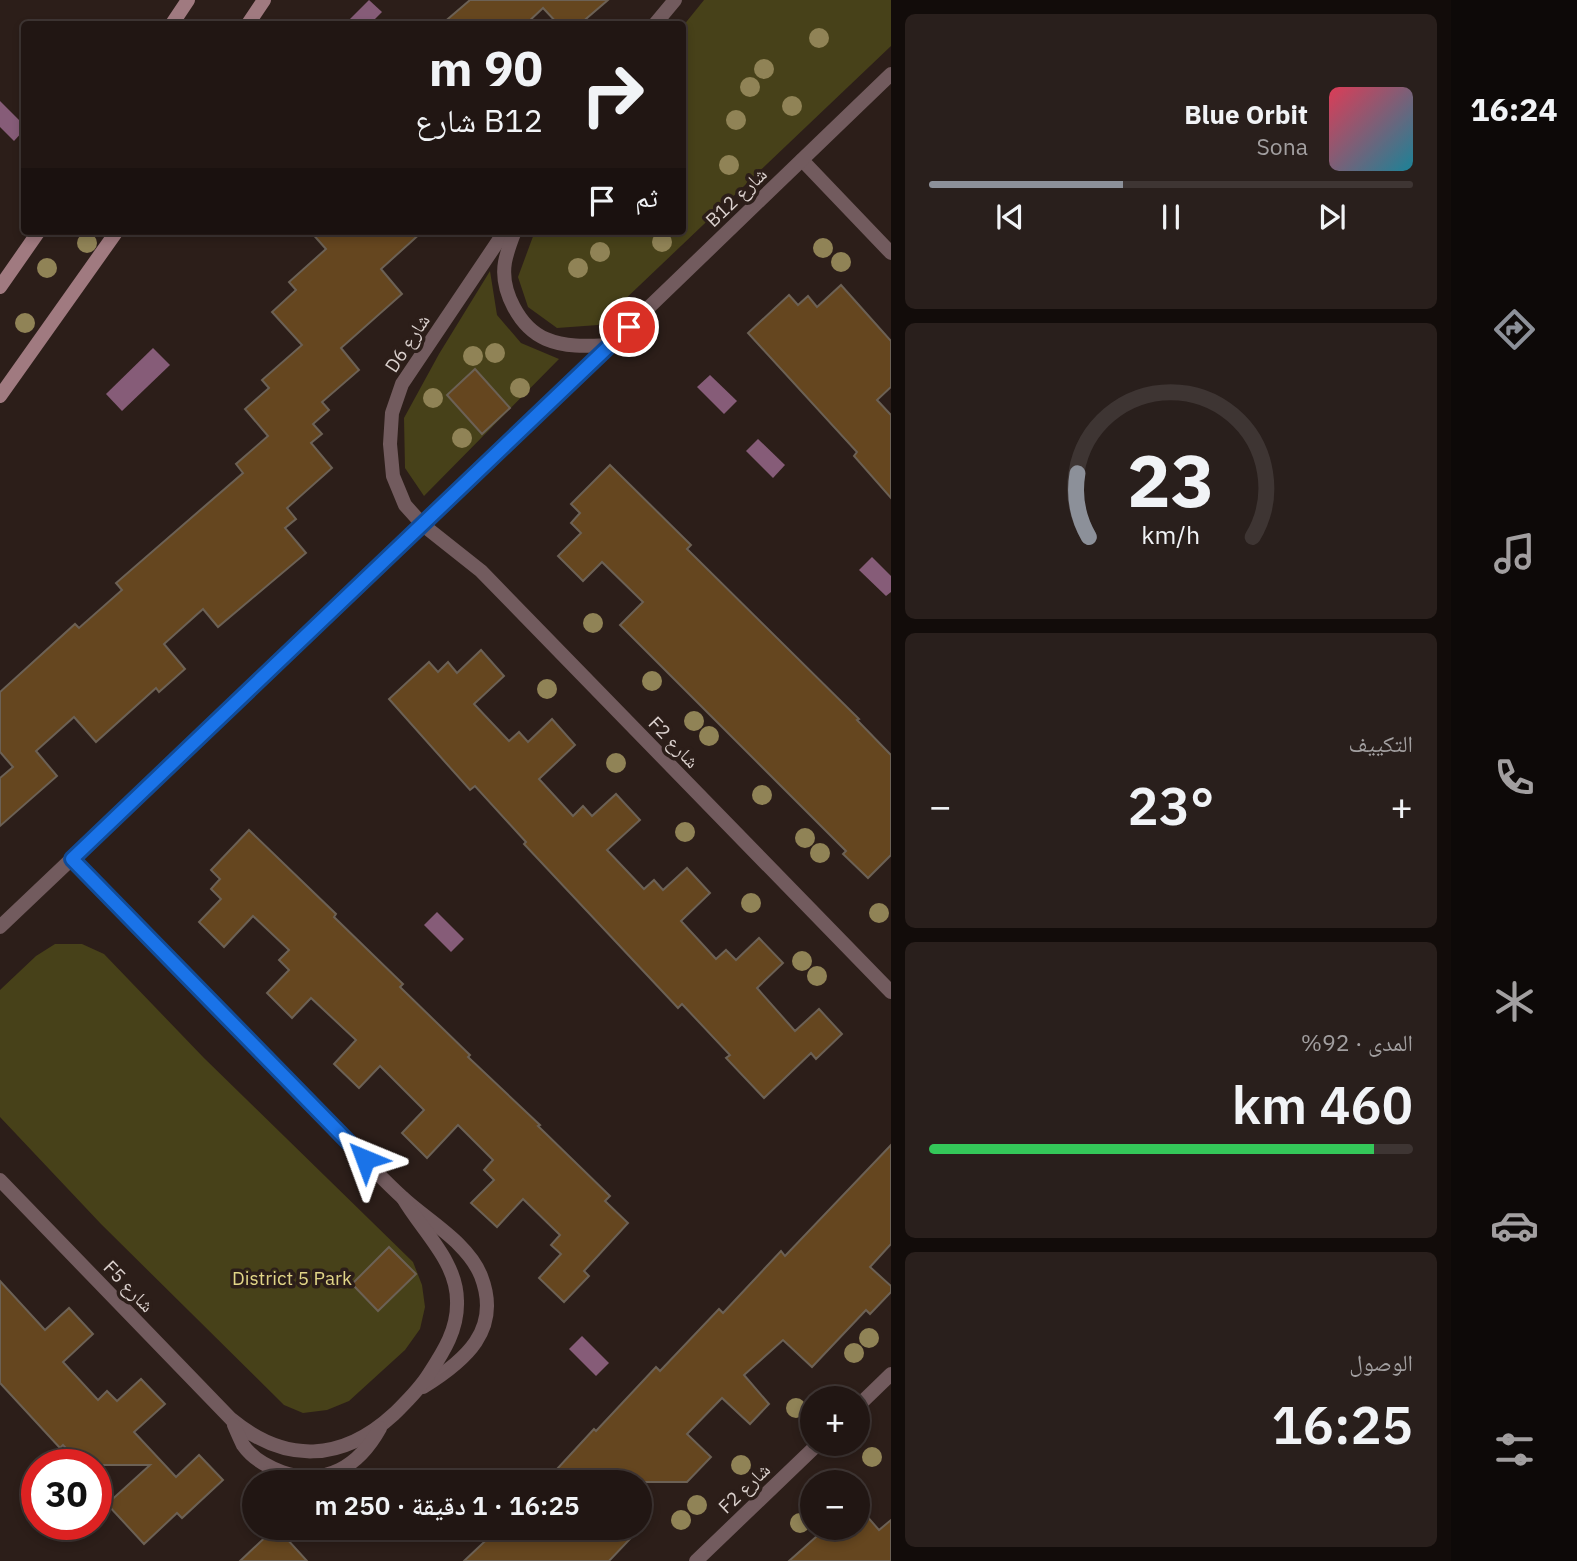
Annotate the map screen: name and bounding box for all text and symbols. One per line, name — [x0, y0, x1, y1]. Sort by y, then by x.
text: 90 m — [429, 36, 543, 99]
icon: right — [567, 49, 658, 140]
text: 16:24 — [1470, 88, 1558, 130]
text: Blue Orbit — [1184, 97, 1308, 131]
text: B12 شارع — [415, 99, 543, 141]
text: Sona — [1256, 131, 1308, 161]
street label: B12 شارع — [700, 162, 772, 232]
text: ثم — [635, 180, 658, 214]
icon: arrive — [583, 182, 621, 220]
icon: previous — [991, 198, 1029, 236]
icon: pause — [1152, 198, 1190, 236]
icon: next — [1313, 198, 1351, 236]
pin — [599, 297, 659, 357]
icon: directions — [1490, 305, 1539, 354]
icon: arrive — [610, 308, 648, 346]
street label: D6 شارع — [379, 309, 435, 377]
text: 23 — [1127, 433, 1215, 528]
text: km/h — [1142, 518, 1200, 551]
icon: music — [1490, 529, 1539, 578]
street label: F2 شارع — [644, 711, 704, 773]
text: التكييف — [1348, 728, 1413, 758]
icon: phone — [1490, 753, 1539, 802]
text: 23° — [1128, 772, 1214, 839]
text: − — [929, 781, 952, 830]
text: + — [1390, 781, 1413, 830]
icon: climate — [1490, 977, 1539, 1026]
text: المدى · 92% — [1301, 1027, 1413, 1057]
text: 460 km — [1232, 1071, 1413, 1138]
position arrow — [328, 1122, 402, 1196]
icon: car — [1490, 1201, 1539, 1250]
street label: F5 شارع — [99, 1255, 159, 1317]
park label: District 5 Park — [232, 1266, 352, 1290]
text: الوصول — [1349, 1347, 1413, 1377]
map controls — [800, 1386, 870, 1540]
button: + — [800, 1386, 870, 1456]
text: 16:25 — [1272, 1391, 1413, 1458]
icon: filters — [1490, 1425, 1539, 1474]
speed limit sign: 30 — [21, 1449, 112, 1540]
street label: F2 شارع — [713, 1458, 775, 1518]
button: − — [800, 1470, 870, 1540]
text: 16:25 · 1 دقيقة · 250 m — [314, 1488, 580, 1522]

